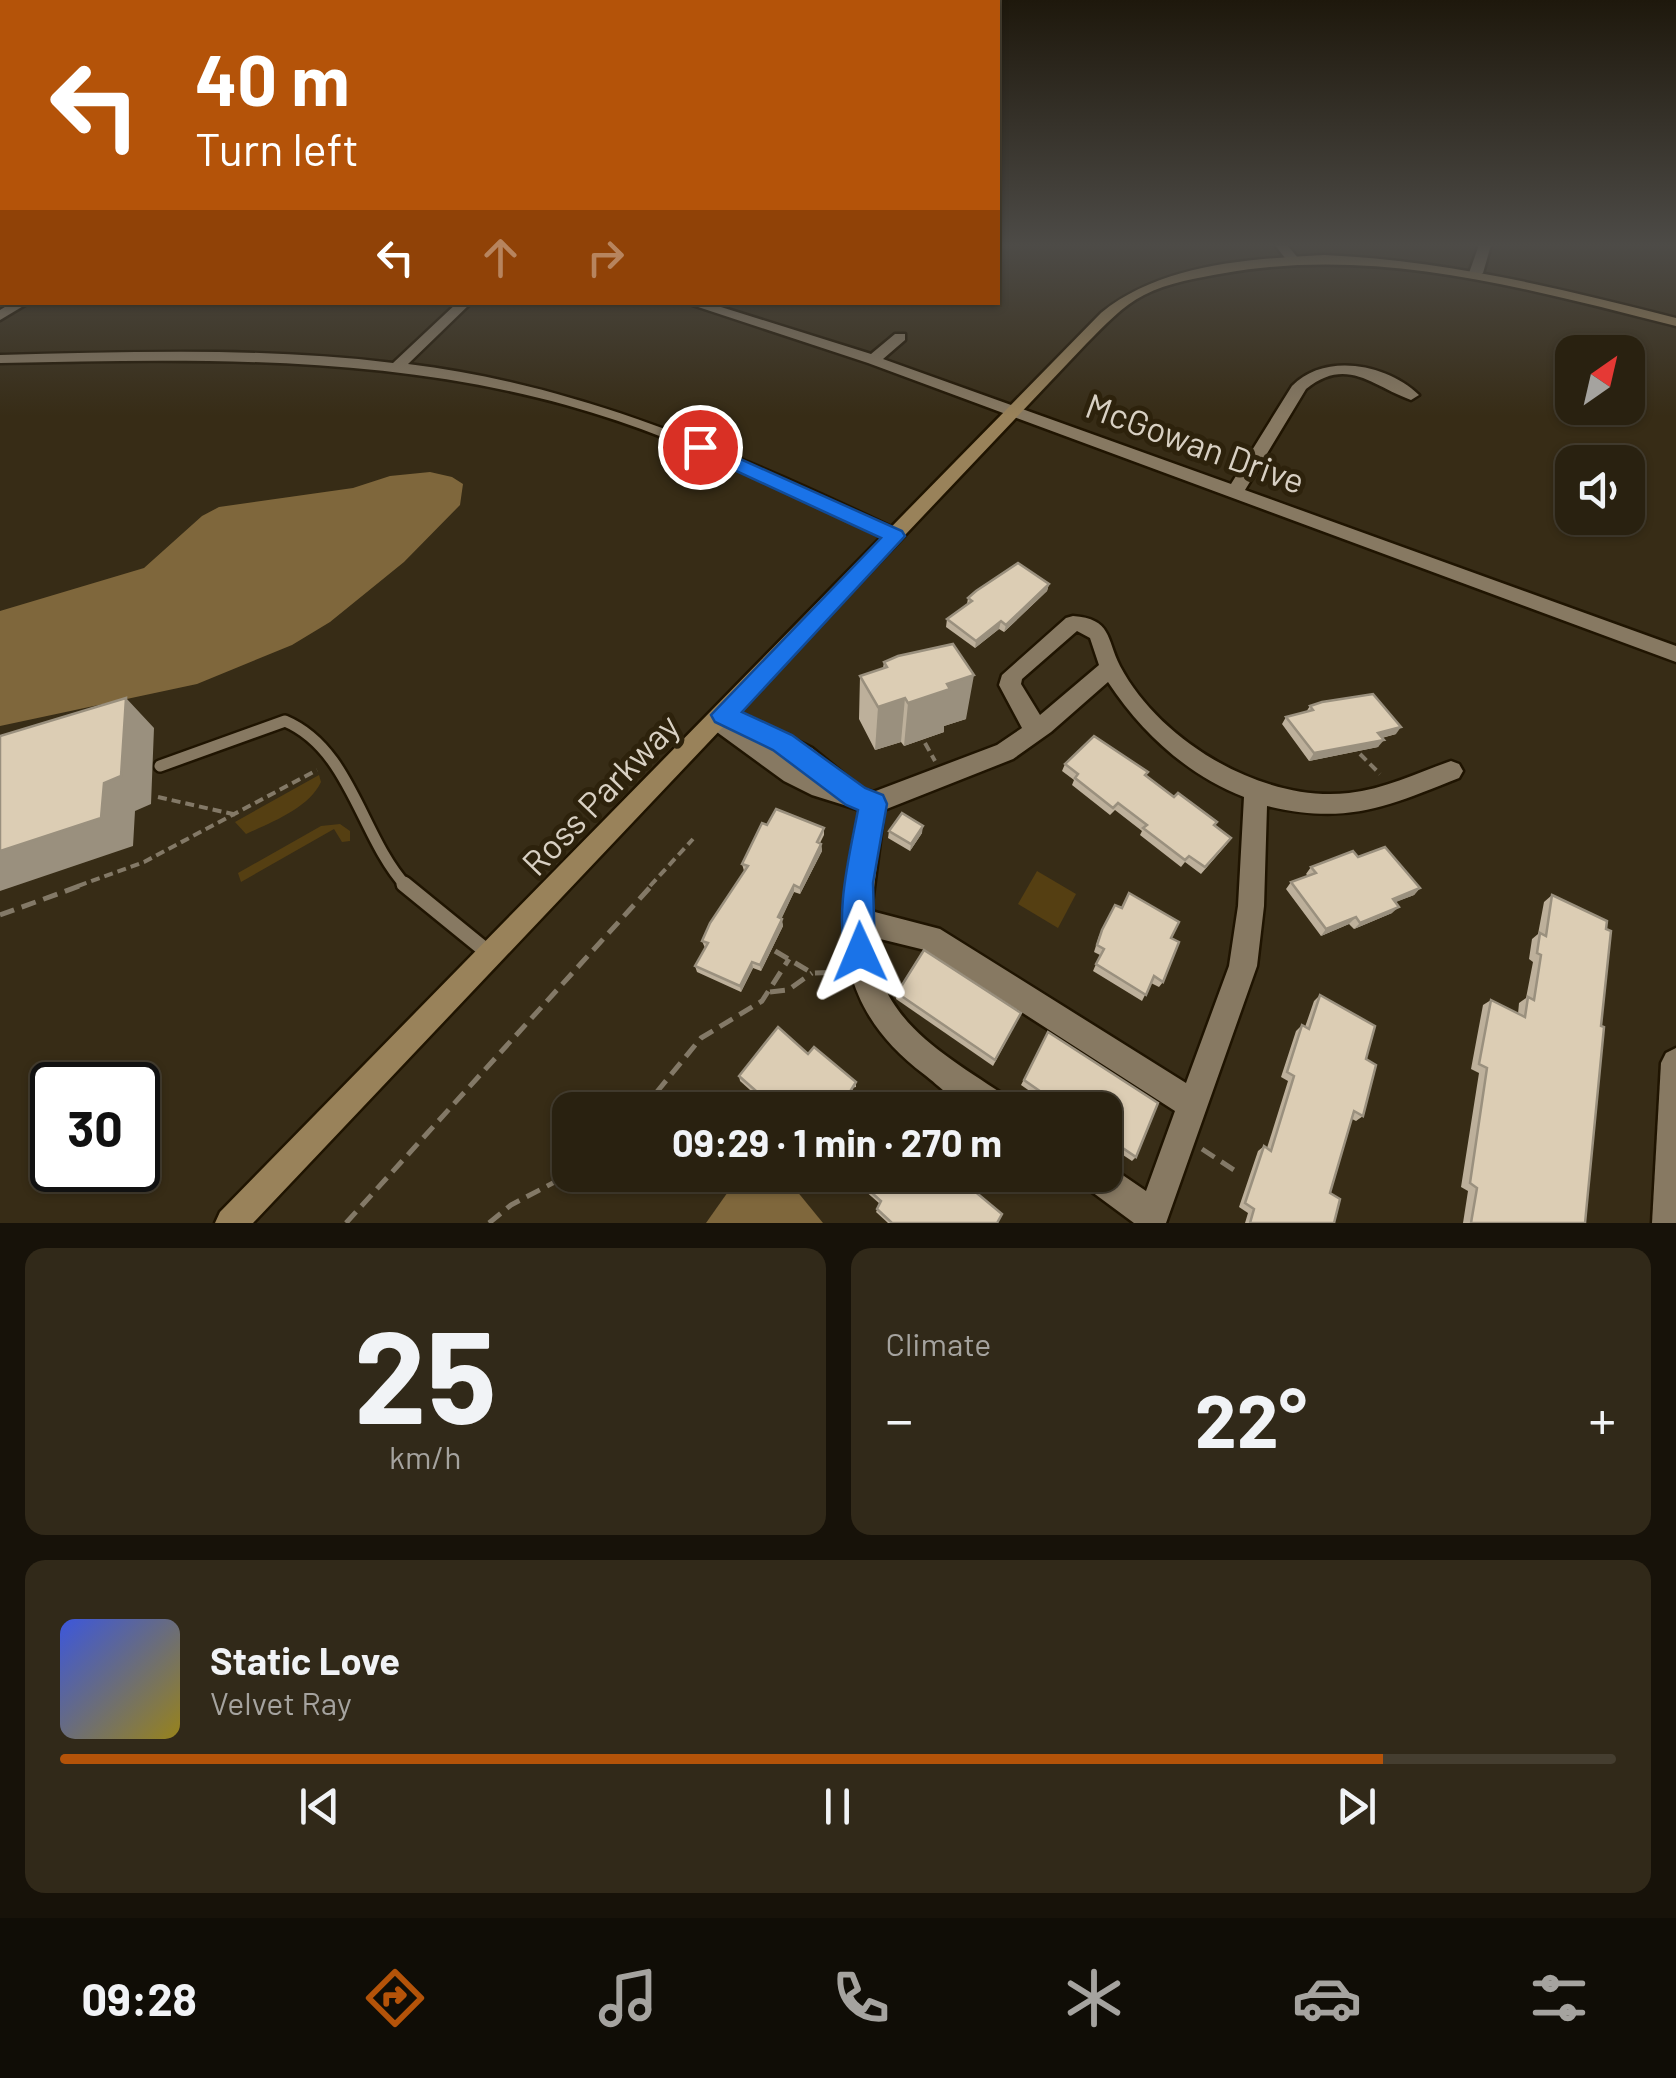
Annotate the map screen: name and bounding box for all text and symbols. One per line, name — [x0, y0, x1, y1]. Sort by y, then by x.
text: 40 m — [195, 36, 350, 120]
icon: left — [30, 40, 160, 170]
text: Turn left — [195, 121, 359, 175]
icon: left — [368, 230, 423, 285]
icon: ahead — [473, 230, 528, 285]
icon: right — [578, 230, 633, 285]
north arrow — [1555, 335, 1645, 425]
map controls — [1555, 335, 1645, 535]
street label: McGowan Drive — [1081, 383, 1311, 501]
pin — [658, 405, 743, 490]
icon: arrive — [673, 420, 728, 475]
button: sound — [1555, 445, 1645, 535]
street label: Ross Parkway — [512, 704, 687, 883]
position arrow — [808, 900, 912, 1004]
speed limit sign: 30 — [30, 1062, 160, 1192]
text: 09:29 · 1 min · 270 m — [672, 1119, 1002, 1165]
text: 25 — [354, 1294, 497, 1450]
text: Climate — [886, 1324, 991, 1362]
text: 22° — [1195, 1373, 1307, 1463]
text: − — [886, 1385, 913, 1451]
text: + — [1588, 1385, 1616, 1451]
text: km/h — [389, 1437, 461, 1475]
text: Static Love — [210, 1637, 400, 1683]
text: Velvet Ray — [210, 1683, 352, 1721]
icon: previous — [292, 1779, 347, 1834]
icon: pause — [810, 1779, 865, 1834]
icon: next — [1329, 1779, 1384, 1834]
icon: directions — [360, 1963, 430, 2033]
icon: music — [593, 1963, 663, 2033]
icon: phone — [826, 1963, 896, 2033]
icon: climate — [1059, 1963, 1129, 2033]
icon: car — [1292, 1963, 1362, 2033]
icon: filters — [1524, 1963, 1594, 2033]
text: 09:28 — [81, 1971, 197, 2025]

